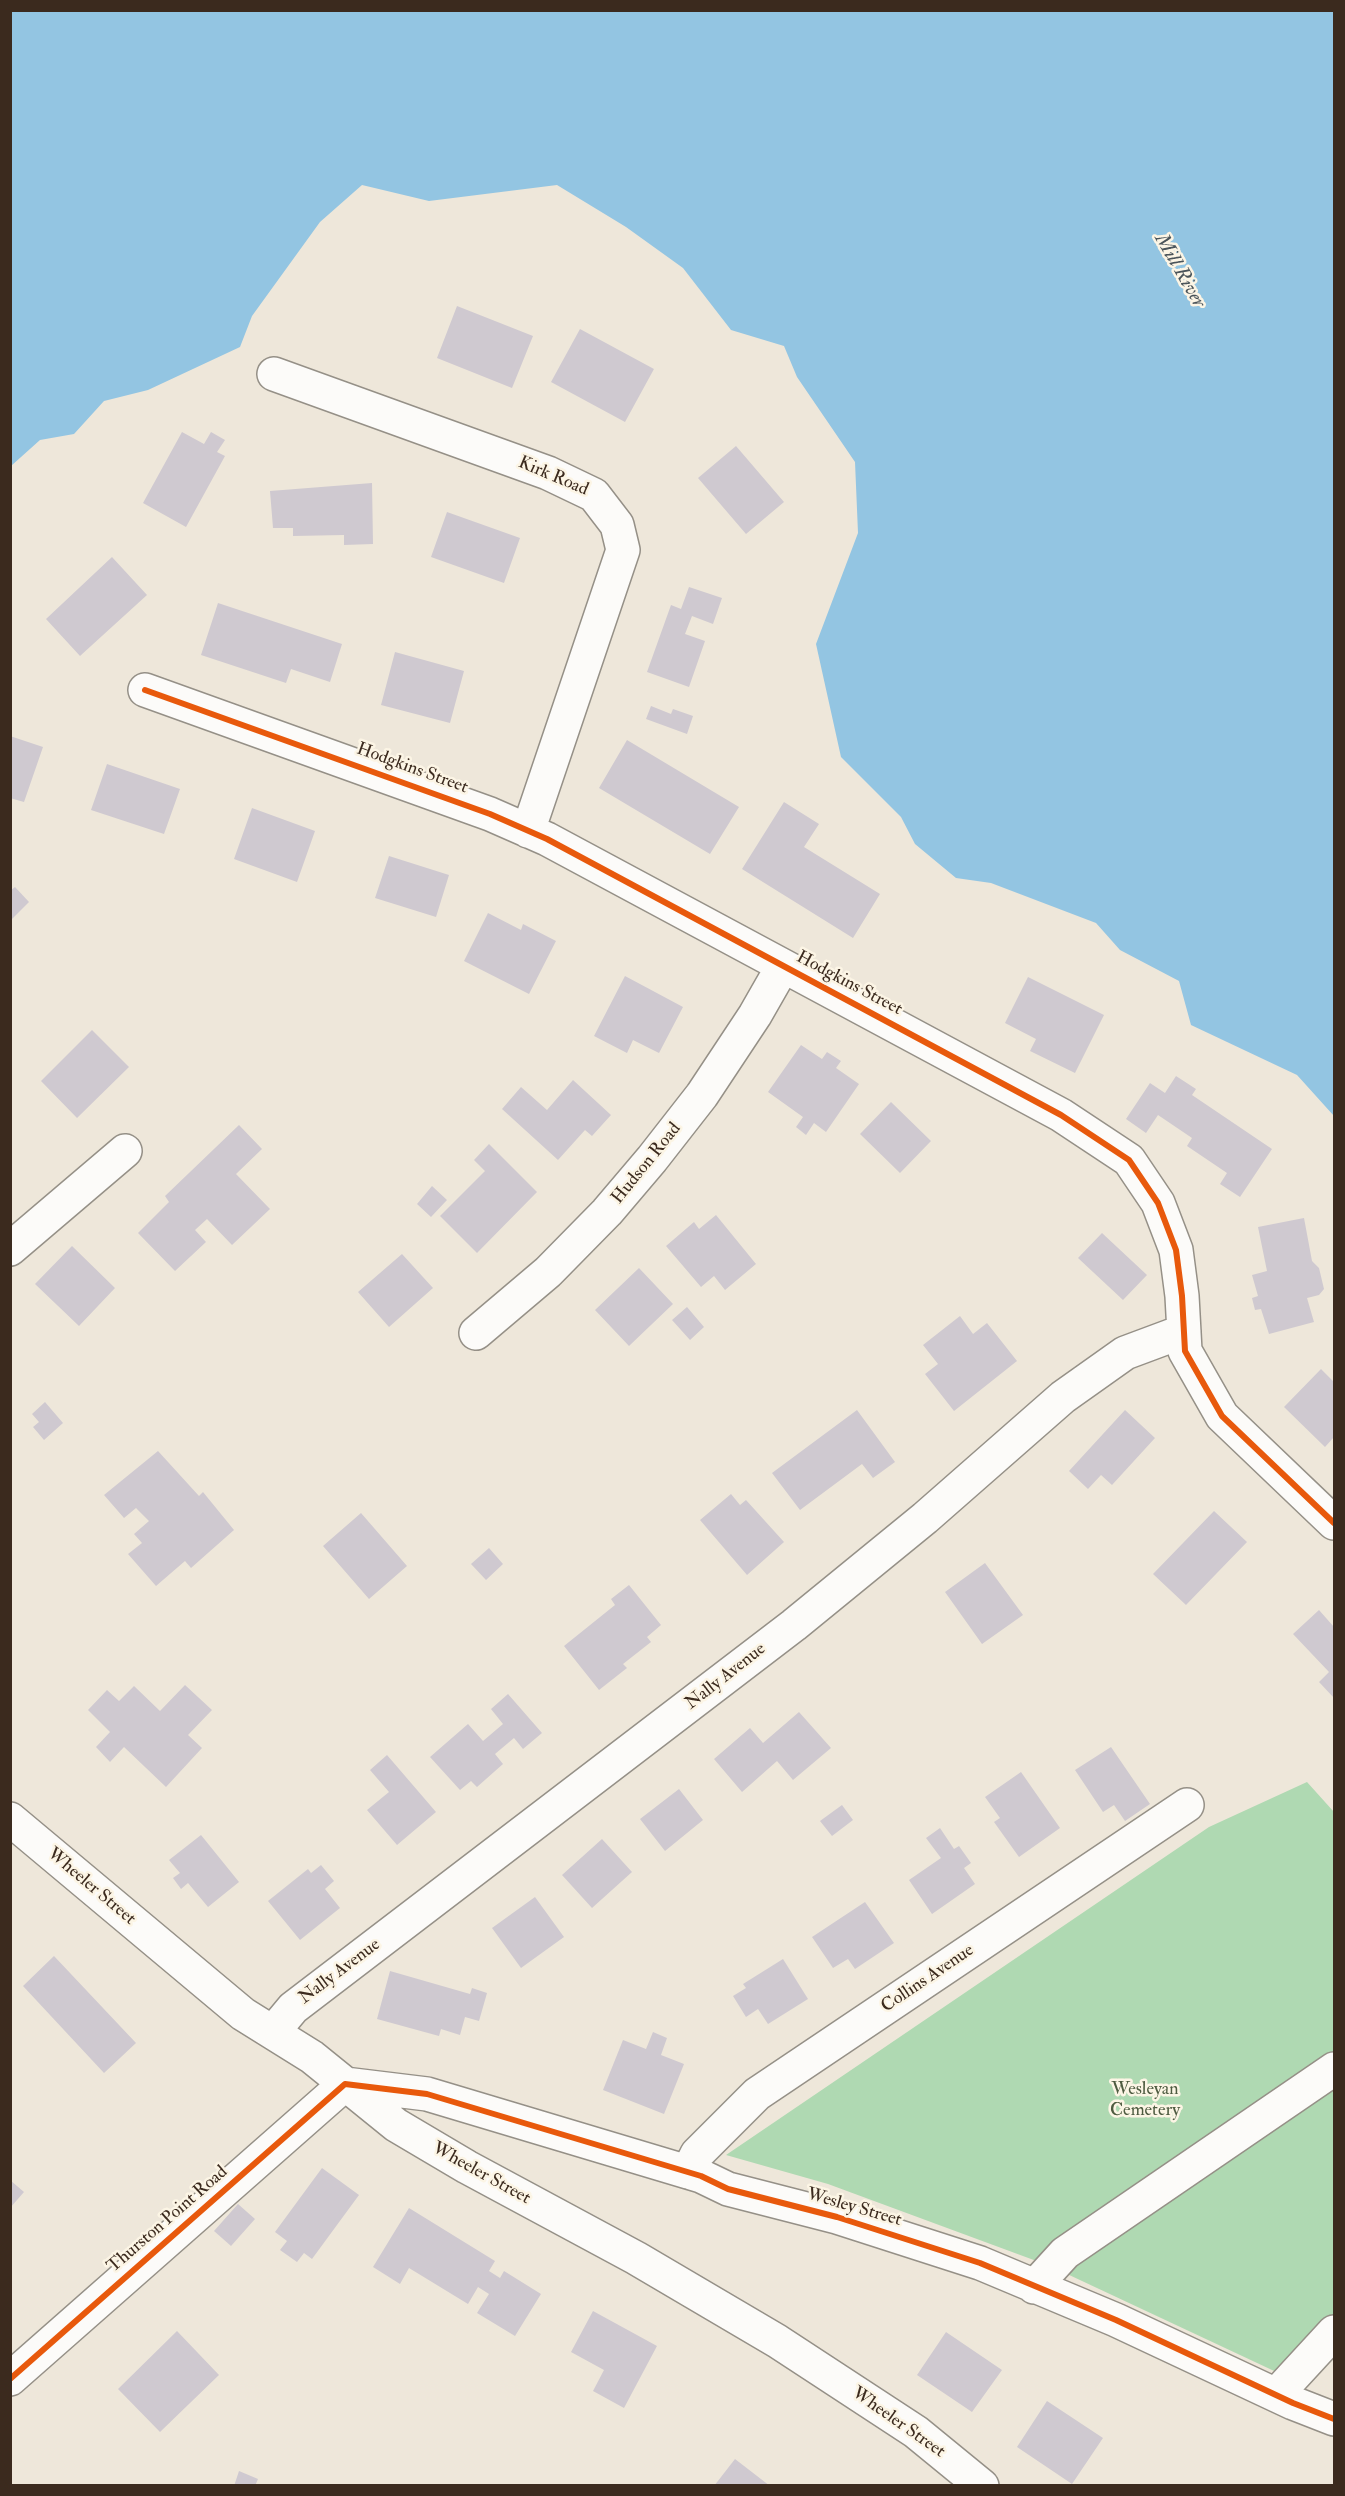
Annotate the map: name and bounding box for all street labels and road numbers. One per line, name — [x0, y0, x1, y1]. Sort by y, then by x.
street label: Kirk Road — [515, 453, 591, 501]
street label: Hodgkins Street — [353, 739, 471, 799]
street label: Hodgkins Street — [792, 947, 906, 1021]
street label: Hudson Road — [608, 1119, 686, 1209]
street label: Nally Avenue — [682, 1639, 770, 1715]
street label: Wheeler Street — [42, 1844, 140, 1930]
street label: Nally Avenue — [295, 1934, 385, 2010]
street label: Collins Avenue — [878, 1940, 978, 2018]
street label: Wheeler Street — [428, 2138, 534, 2210]
street label: Thurston Point Road — [103, 2162, 233, 2278]
street label: Wesley Street — [804, 2184, 904, 2232]
street label: Wheeler Street — [847, 2383, 949, 2463]

